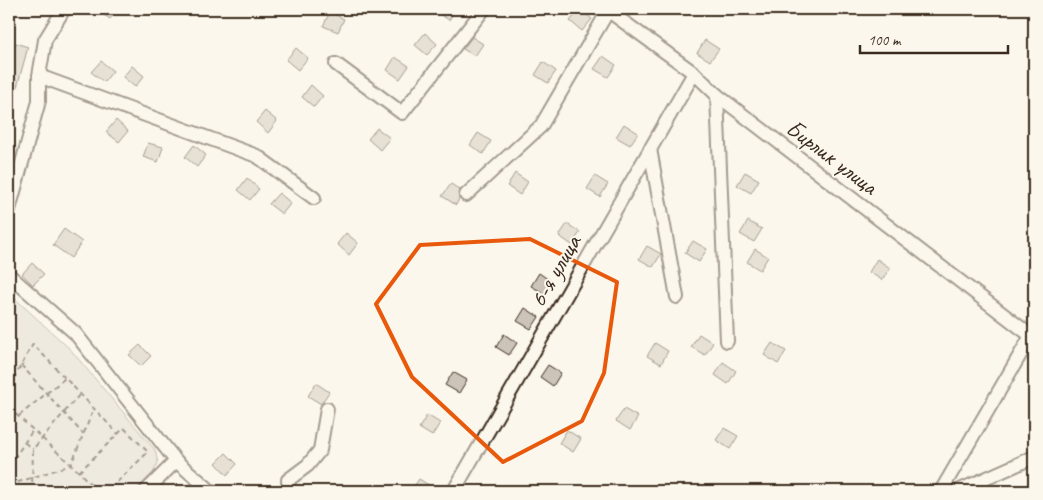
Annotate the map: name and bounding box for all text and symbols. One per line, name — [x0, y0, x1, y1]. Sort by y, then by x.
scale bar — [860, 22, 1008, 54]
text: 100 m — [868, 31, 902, 50]
street label: Бирлик улица — [780, 113, 885, 202]
street label: 6-я улица — [523, 228, 588, 312]

